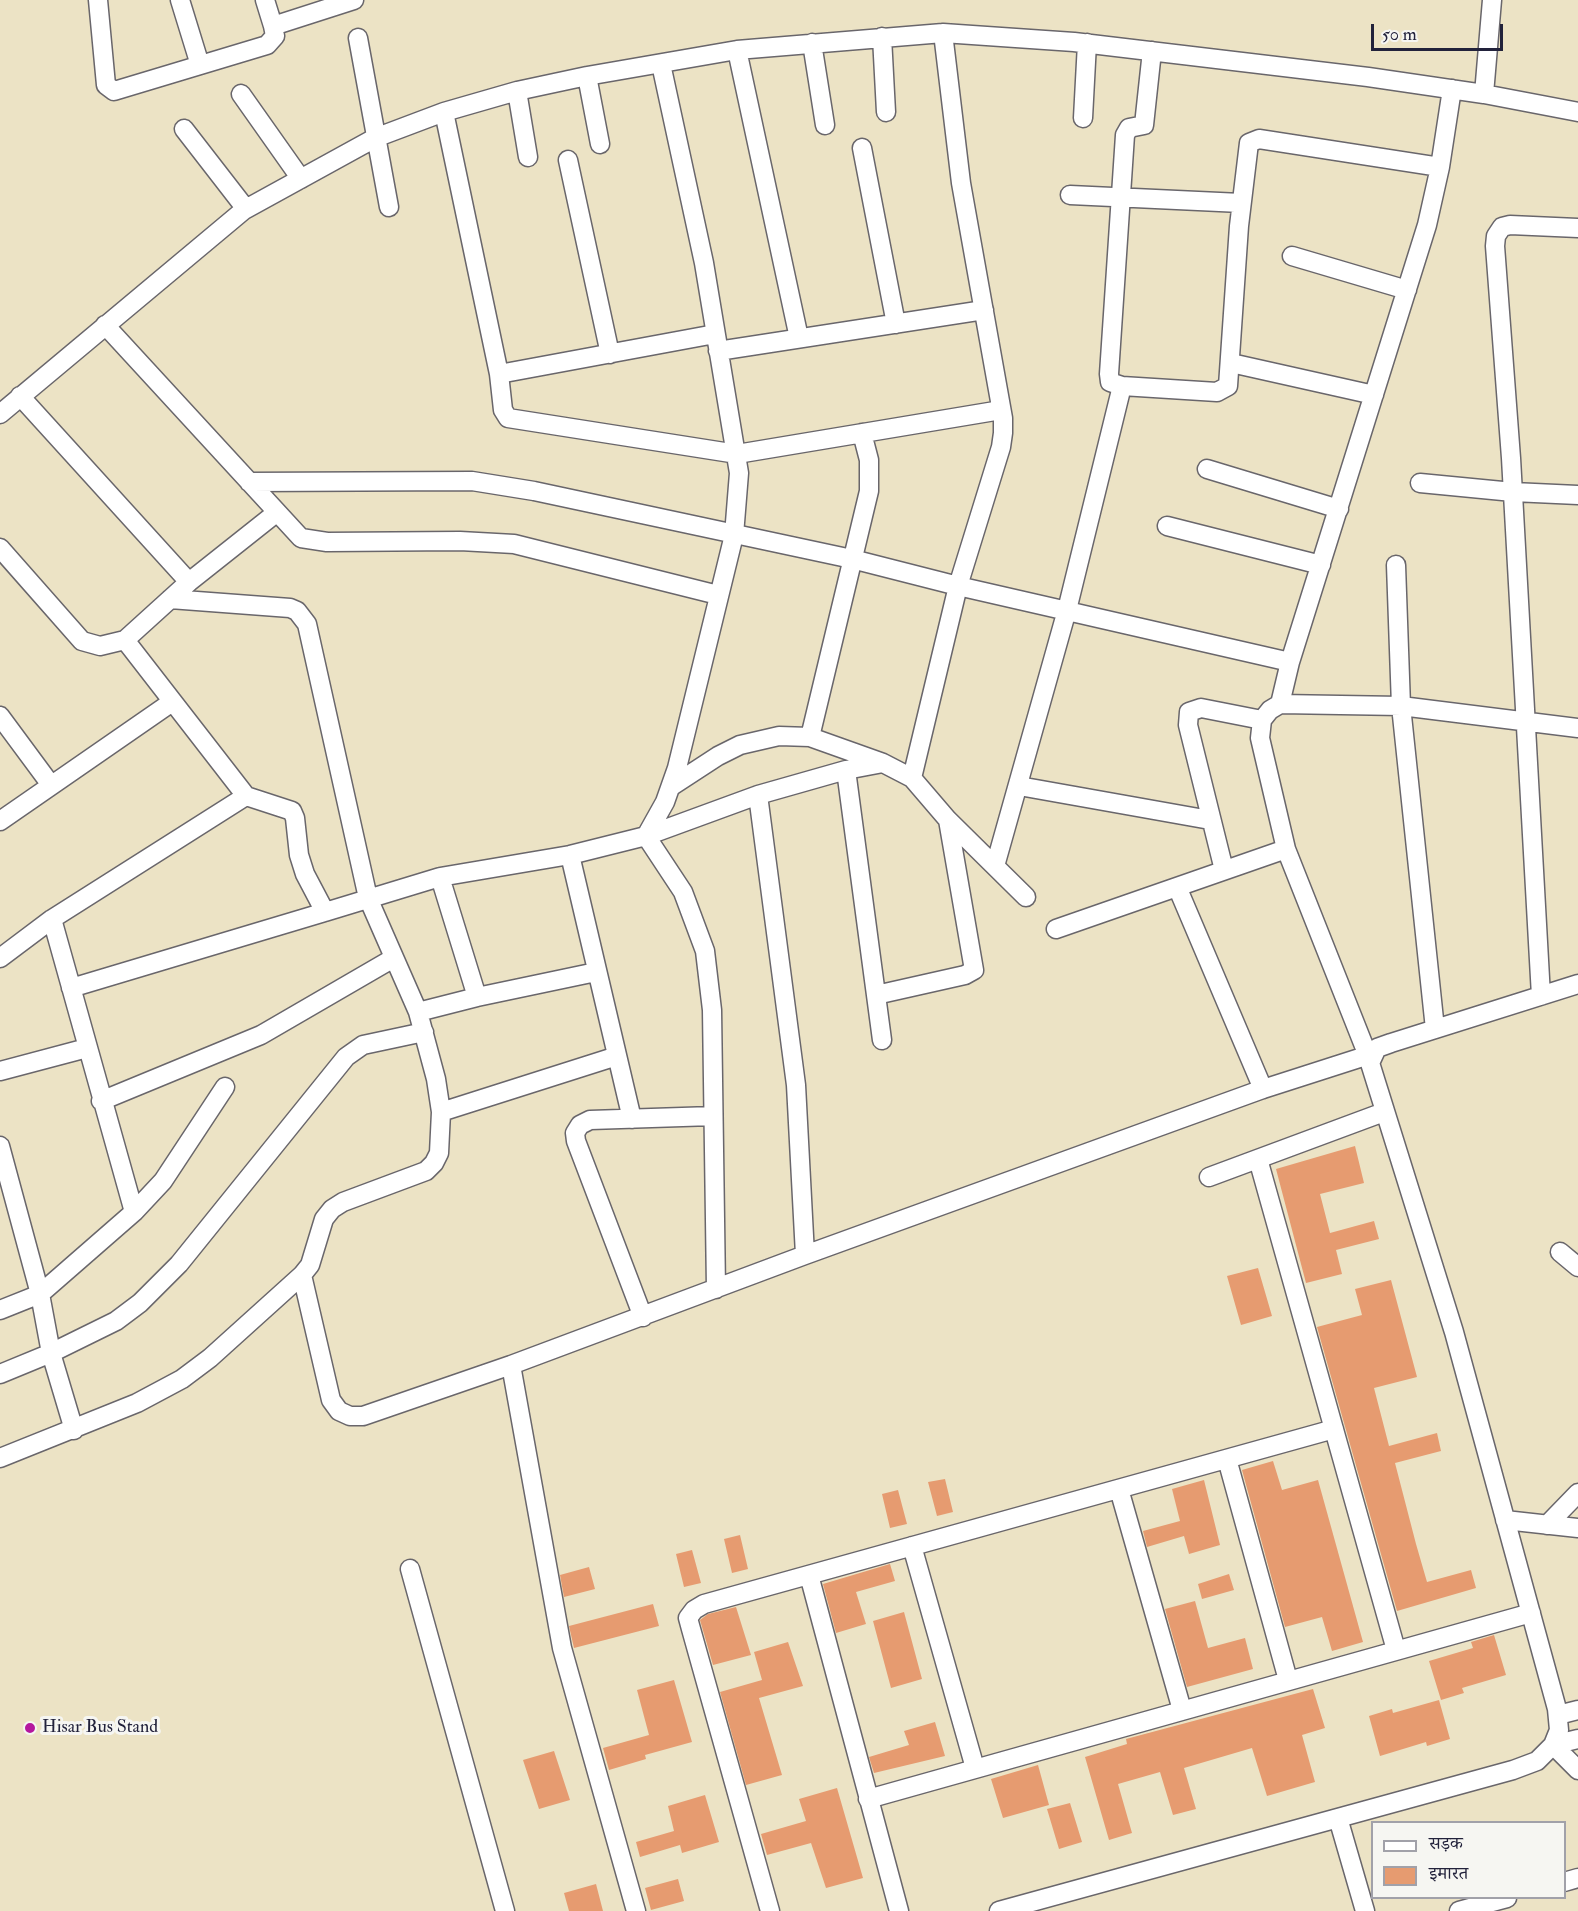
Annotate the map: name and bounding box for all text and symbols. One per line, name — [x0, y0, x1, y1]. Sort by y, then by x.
scale bar — [1374, 12, 1506, 50]
text: 50 m — [1382, 23, 1417, 46]
place label: Hisar Bus Stand — [42, 1717, 158, 1739]
marker: Hisar Bus Stand — [23, 1721, 37, 1735]
legend — [1371, 1821, 1566, 1899]
text: सड़क — [1429, 1832, 1463, 1855]
text: इमारत — [1429, 1862, 1468, 1885]

